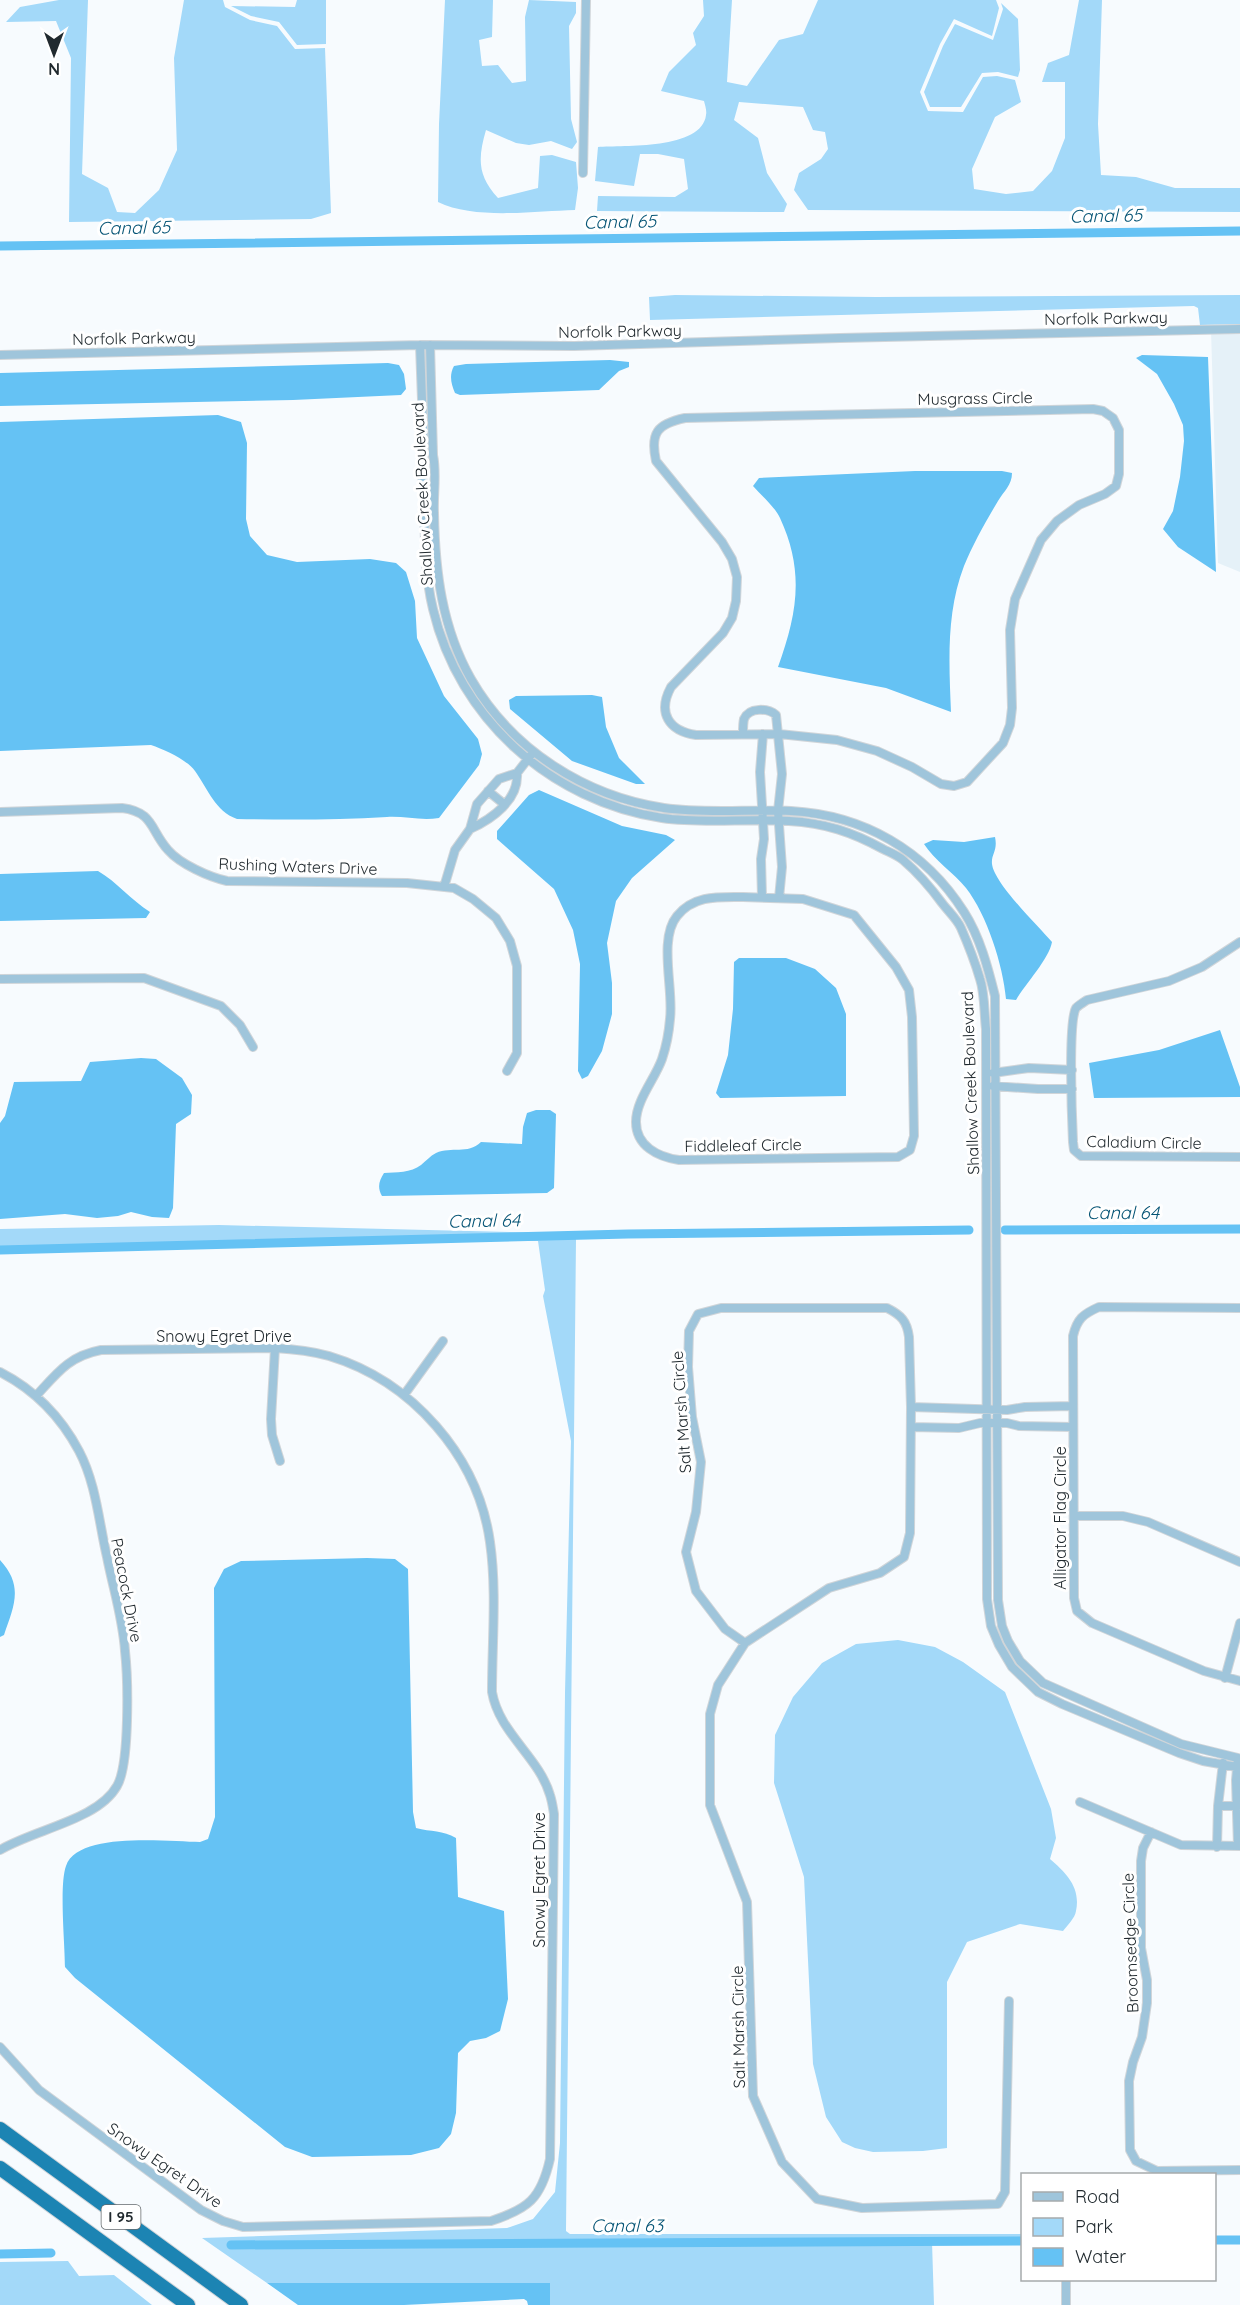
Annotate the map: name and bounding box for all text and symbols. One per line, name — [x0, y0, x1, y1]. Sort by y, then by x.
north arrow — [24, 24, 84, 84]
text: N — [48, 59, 60, 79]
water label: Canal 65 — [1070, 203, 1145, 228]
water label: Canal 65 — [584, 209, 659, 234]
water label: Canal 65 — [98, 215, 173, 240]
street label: Norfolk Parkway — [1044, 307, 1168, 329]
street label: Norfolk Parkway — [558, 320, 682, 342]
street label: Norfolk Parkway — [72, 327, 196, 349]
street label: Musgrass Circle — [917, 387, 1033, 409]
street label: Shallow Creek Boulevard — [407, 402, 437, 586]
street label: Rushing Waters Drive — [218, 853, 378, 879]
street label: Shallow Creek Boulevard — [957, 991, 983, 1175]
street label: Caladium Circle — [1086, 1131, 1202, 1153]
street label: Fiddleleaf Circle — [684, 1134, 802, 1156]
water label: Canal 64 — [1087, 1201, 1161, 1224]
water label: Canal 64 — [448, 1208, 522, 1233]
street label: Snowy Egret Drive — [156, 1326, 292, 1346]
street label: Salt Marsh Circle — [667, 1350, 695, 1474]
street label: Alligator Flag Circle — [1050, 1446, 1070, 1590]
street label: Peacock Drive — [107, 1536, 147, 1644]
street label: Snowy Egret Drive — [529, 1812, 549, 1948]
street label: Broomsedge Circle — [1118, 1873, 1142, 2013]
street label: Salt Marsh Circle — [727, 1965, 749, 2089]
street label: Snowy Egret Drive — [104, 2118, 226, 2212]
legend — [1021, 2173, 1216, 2281]
text: Road — [1075, 2185, 1120, 2208]
road number: I 95 — [102, 2205, 140, 2229]
water label: Canal 63 — [591, 2214, 666, 2237]
text: Park — [1075, 2215, 1113, 2238]
text: Water — [1075, 2245, 1126, 2268]

